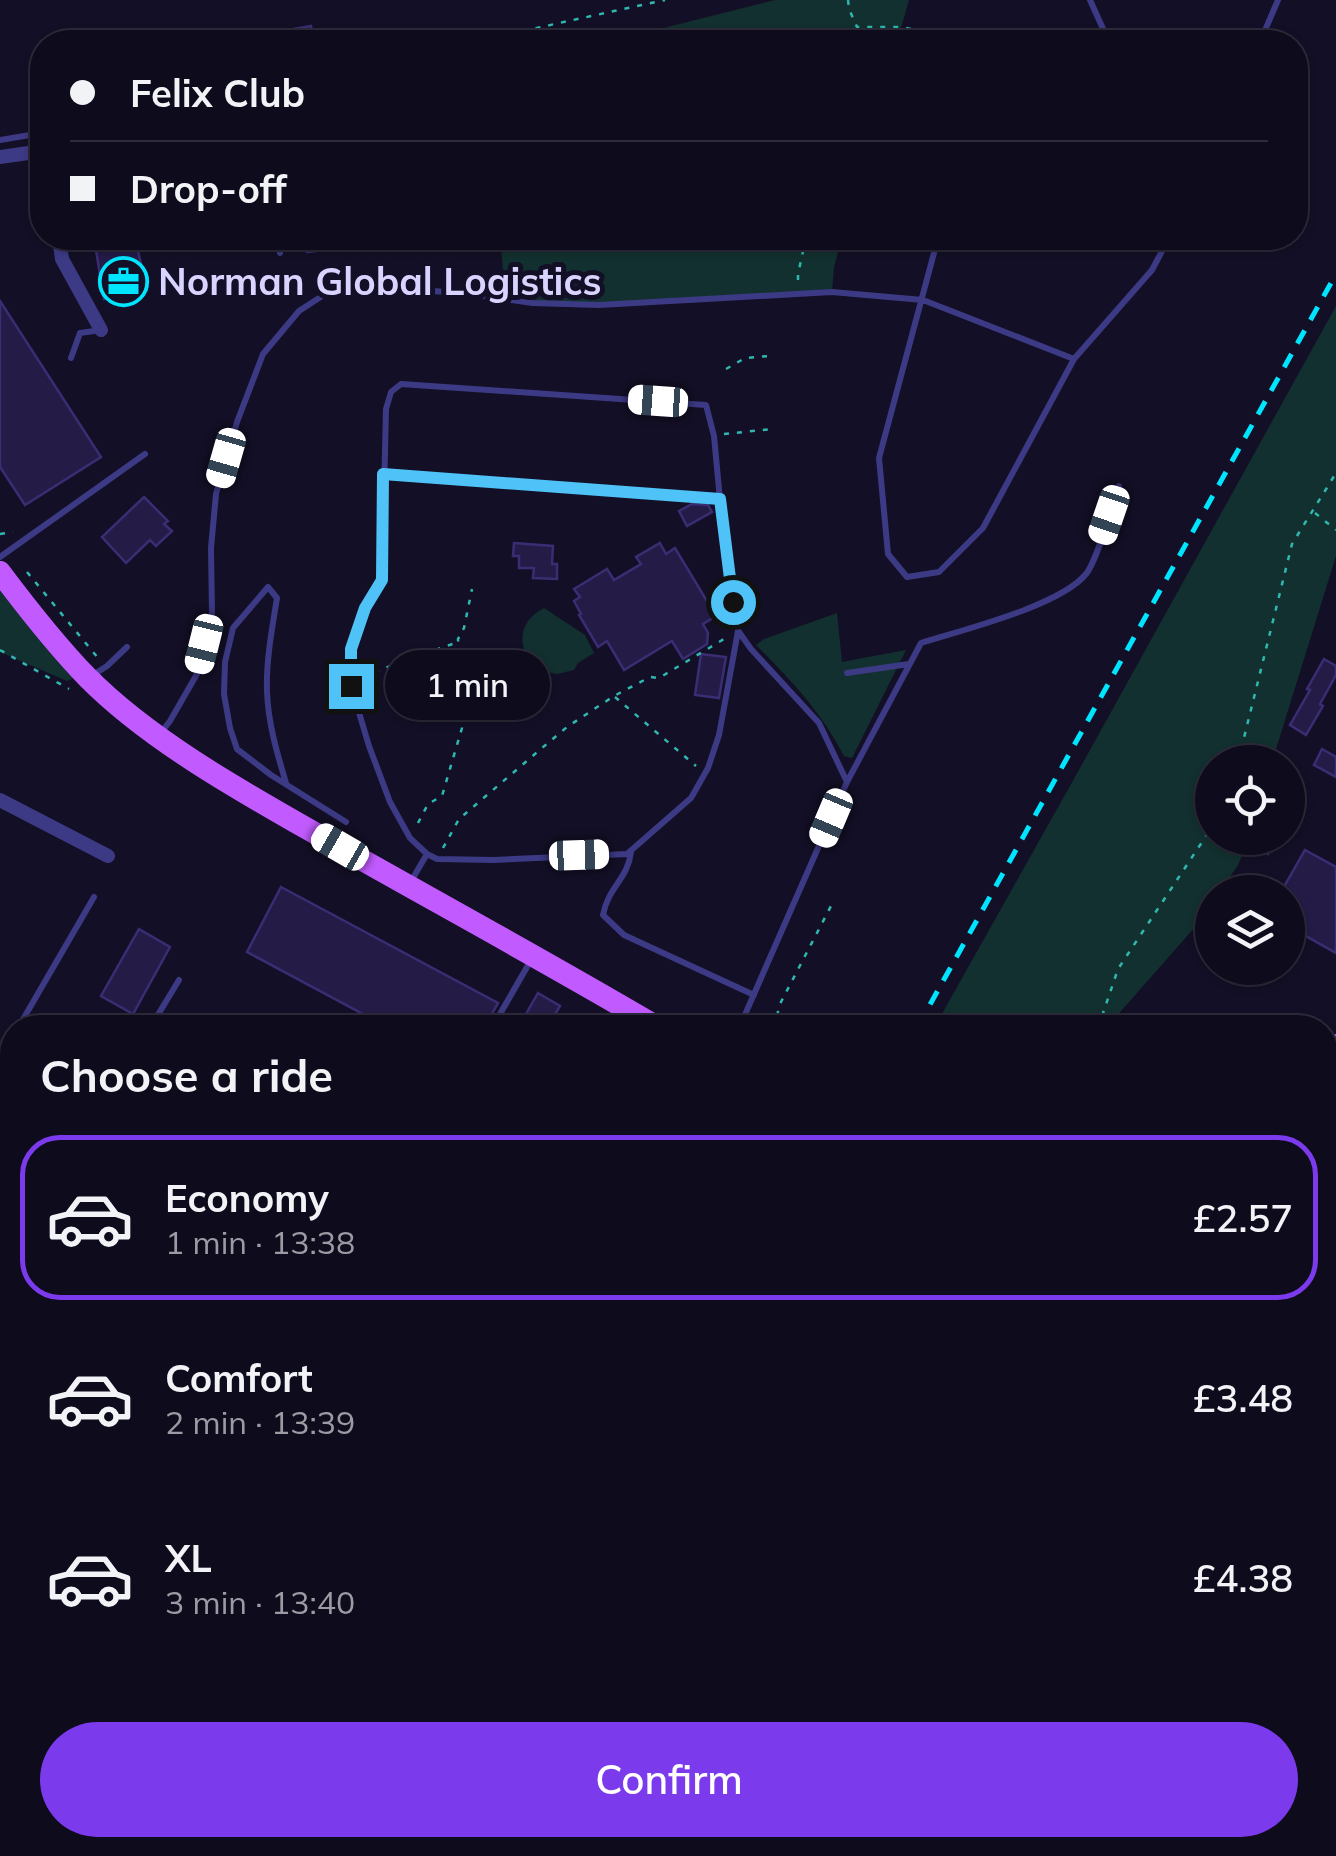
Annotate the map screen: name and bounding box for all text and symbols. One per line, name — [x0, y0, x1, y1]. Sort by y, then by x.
text: Felix Club — [130, 69, 305, 117]
text: Drop-off — [130, 165, 287, 213]
office icon: Norman Global Logistics — [97, 255, 149, 307]
place label: Norman Global Logistics — [158, 257, 602, 305]
car — [627, 384, 689, 418]
car — [203, 425, 249, 491]
car — [1085, 482, 1133, 548]
route start — [711, 580, 756, 625]
car — [182, 611, 226, 677]
callout: 1 min — [386, 651, 551, 721]
route end — [329, 664, 374, 709]
text: 1 min — [426, 665, 509, 705]
map controls — [1195, 745, 1305, 985]
button: locate — [1195, 745, 1305, 855]
car — [805, 785, 857, 851]
car — [307, 819, 373, 875]
car — [548, 839, 610, 871]
button: layers — [1195, 875, 1305, 985]
text: Choose a ride — [40, 1047, 333, 1103]
icon: car — [45, 1173, 135, 1263]
text: Economy — [165, 1174, 329, 1222]
text: £2.57 — [1193, 1194, 1293, 1242]
text: 1 min · 13:38 — [165, 1222, 355, 1262]
icon: car — [45, 1353, 135, 1443]
text: Comfort — [165, 1354, 313, 1402]
text: £3.48 — [1193, 1374, 1293, 1422]
text: 2 min · 13:39 — [165, 1402, 355, 1442]
icon: car — [45, 1533, 135, 1623]
text: XL — [165, 1534, 212, 1582]
text: £4.38 — [1193, 1554, 1293, 1602]
text: 3 min · 13:40 — [165, 1582, 355, 1622]
button: Confirm — [40, 1722, 1298, 1837]

